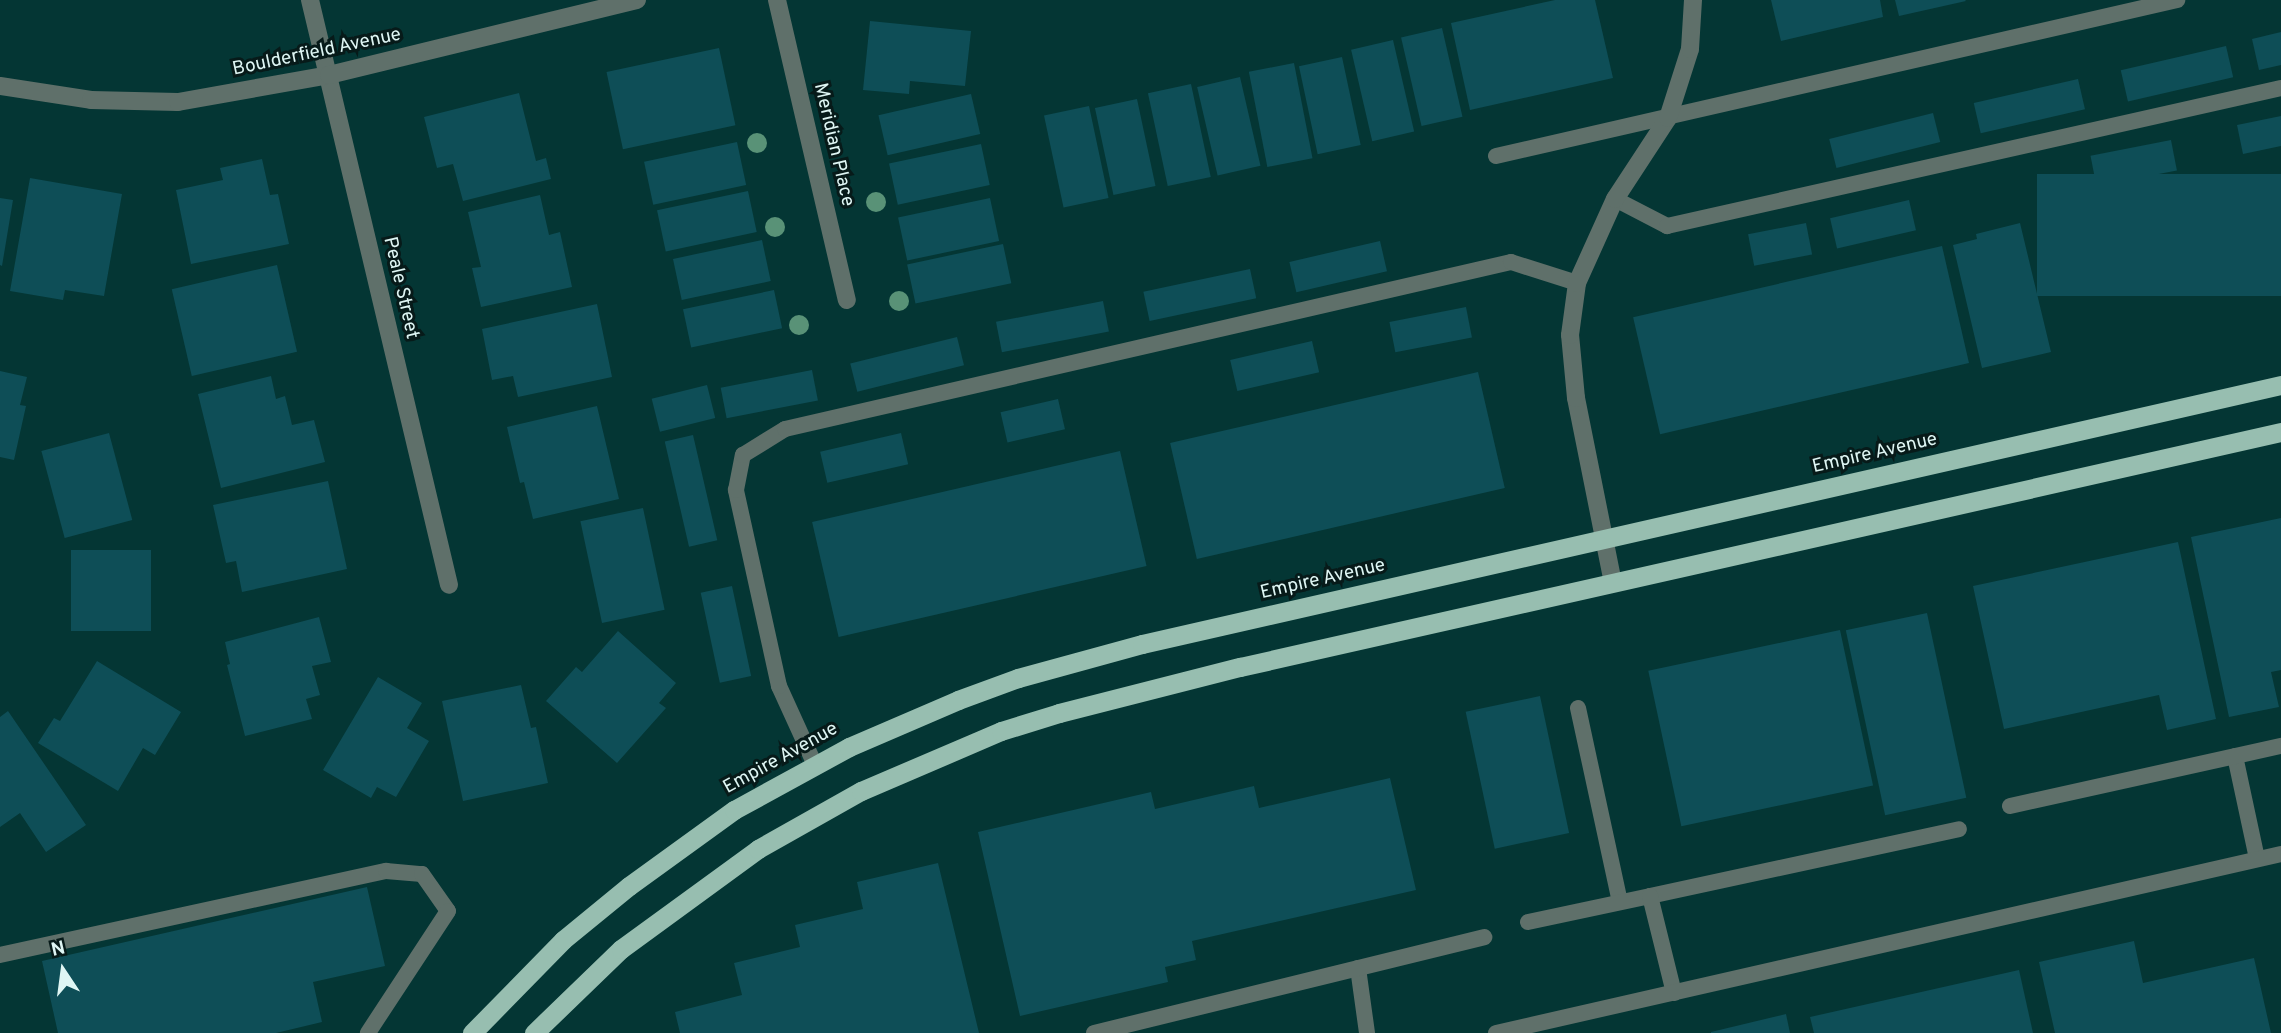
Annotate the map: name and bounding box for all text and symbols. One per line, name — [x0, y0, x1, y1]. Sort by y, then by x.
street label: Boulderfield Avenue — [230, 24, 404, 82]
street label: Meridian Place — [808, 81, 858, 209]
street label: Peale Street — [377, 235, 423, 341]
street label: Empire Avenue — [1810, 428, 1940, 480]
street label: Empire Avenue — [1258, 554, 1388, 606]
street label: Empire Avenue — [719, 718, 843, 800]
north arrow — [28, 935, 98, 1005]
text: N — [49, 936, 68, 963]

